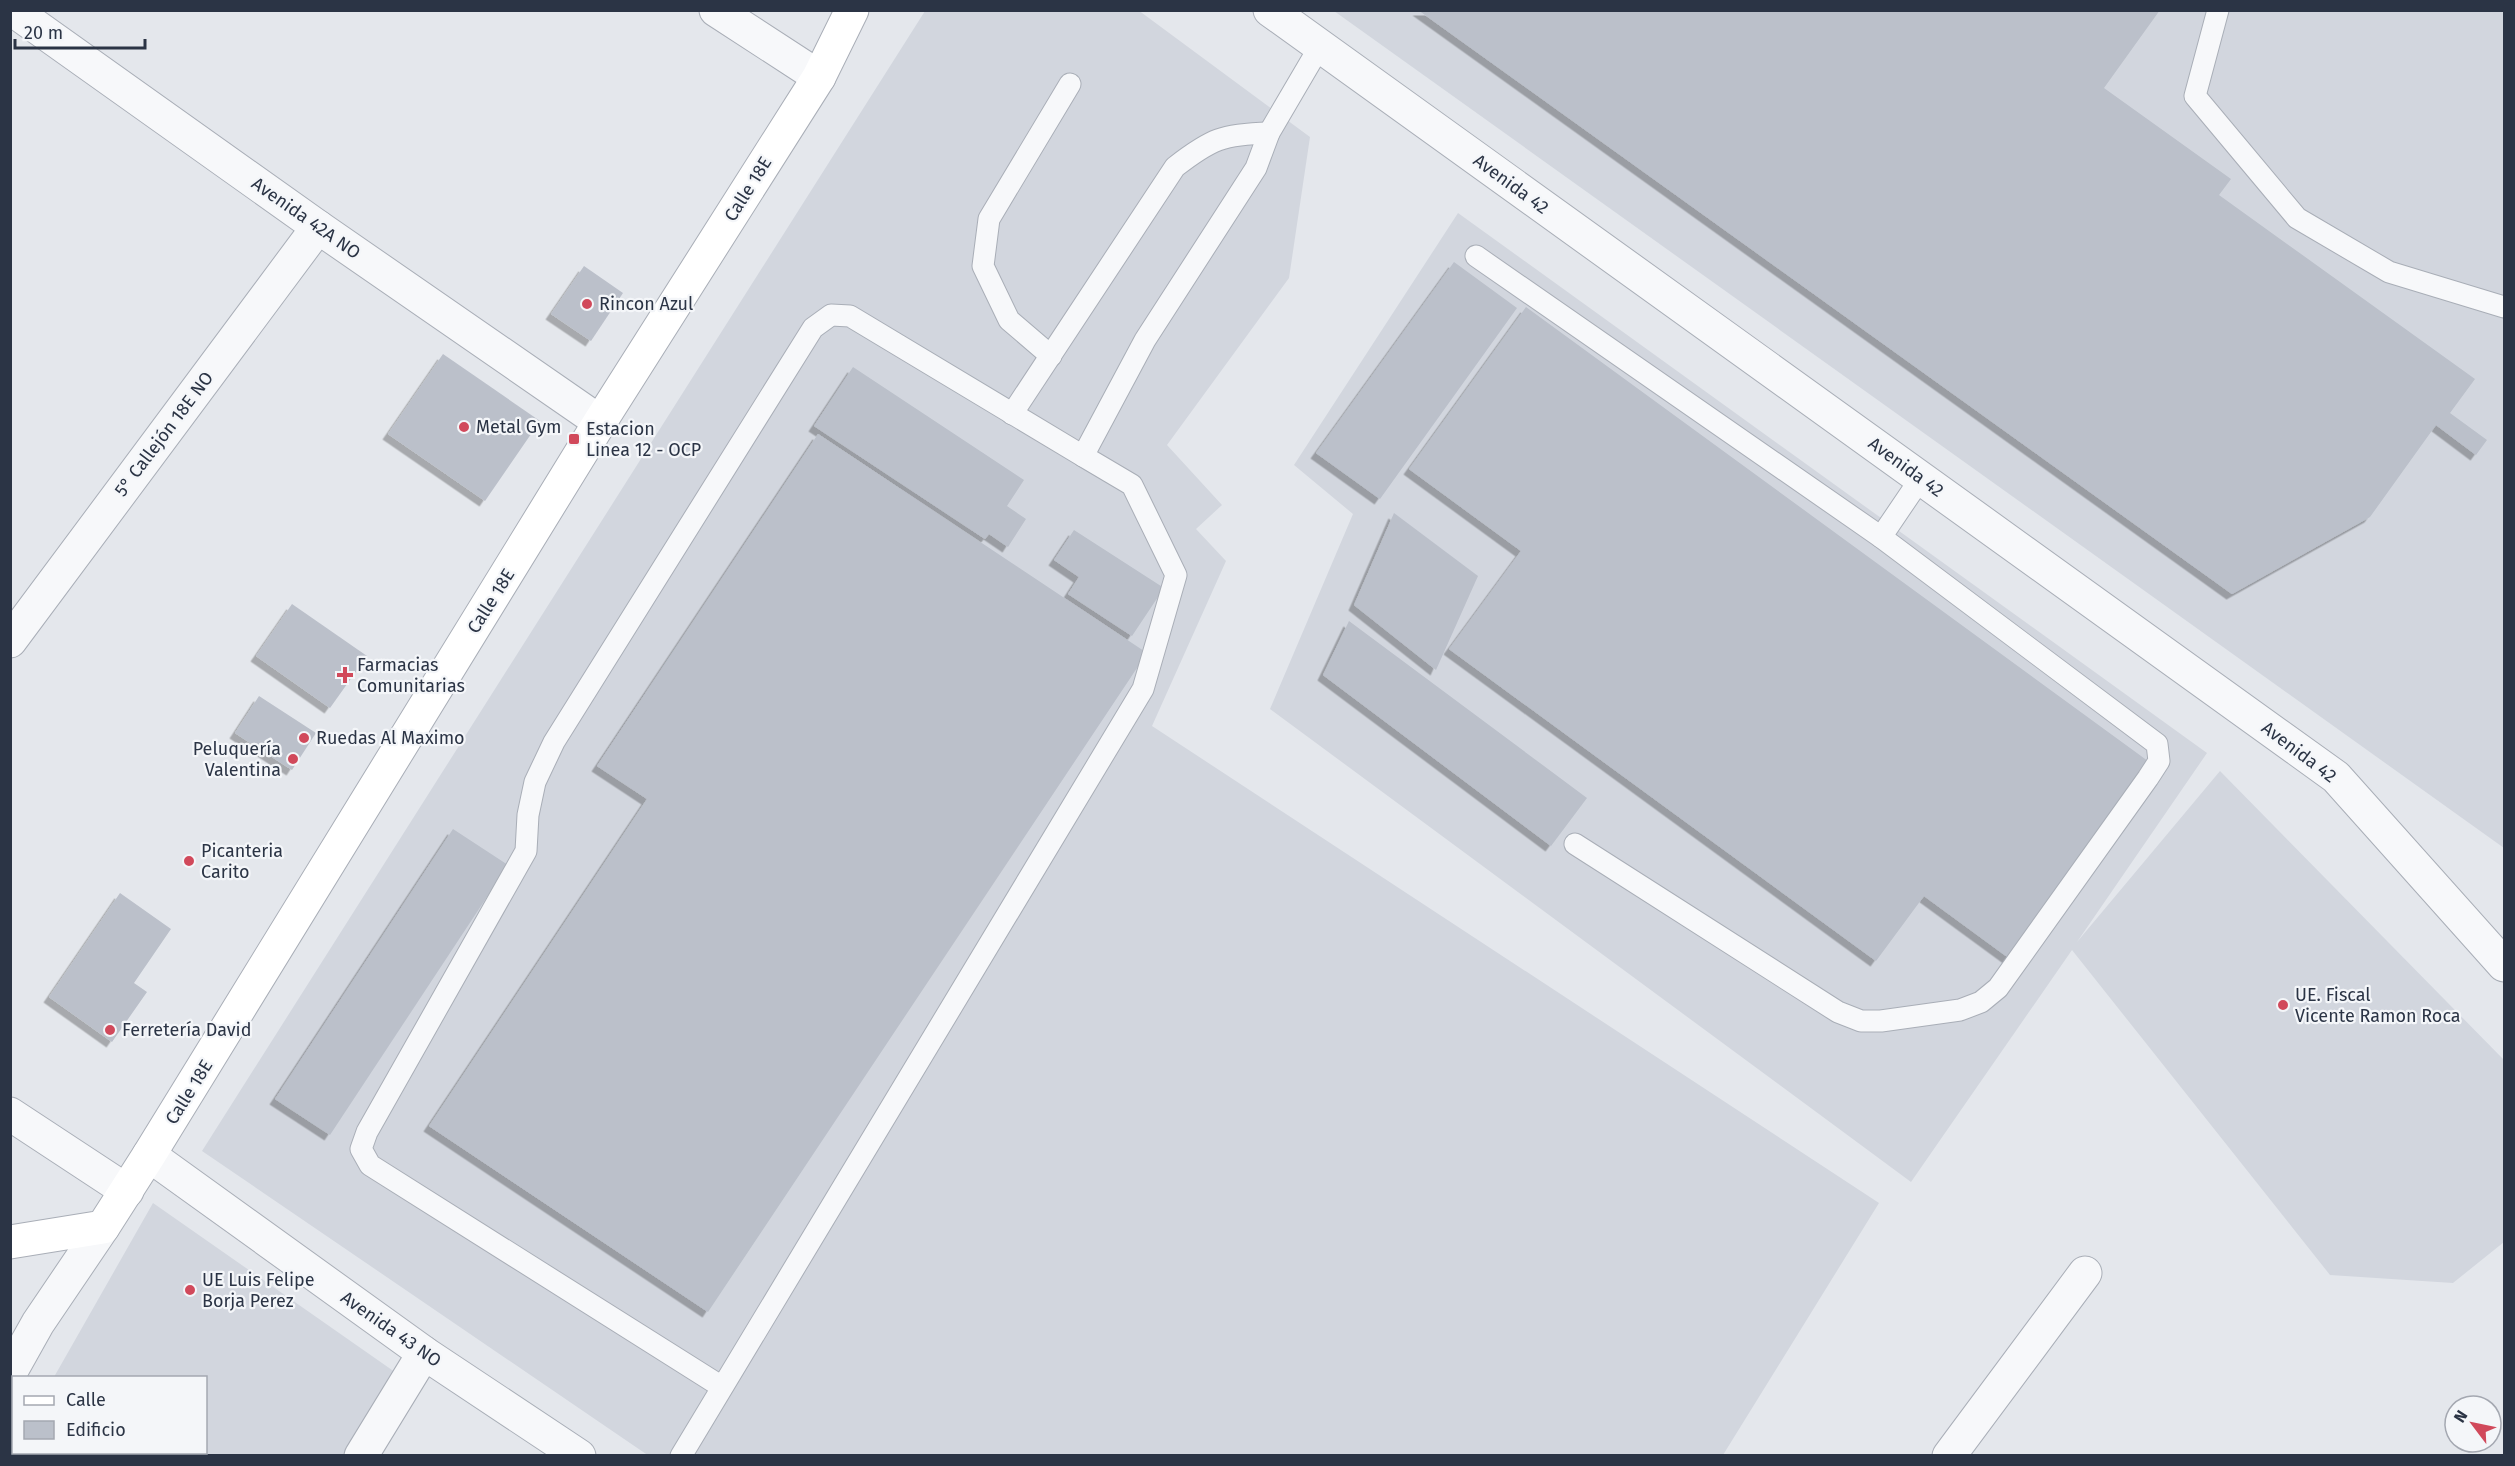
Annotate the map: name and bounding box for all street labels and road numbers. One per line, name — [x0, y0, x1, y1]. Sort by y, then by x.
street label: Avenida 42 — [1469, 149, 1553, 219]
street label: Calle 18E — [720, 153, 776, 225]
street label: Avenida 42A NO — [247, 172, 365, 264]
street label: 5° Callejón 18E NO — [110, 367, 218, 501]
street label: Avenida 42 — [1864, 432, 1948, 502]
street label: Calle 18E — [463, 565, 519, 637]
street label: Avenida 42 — [2257, 717, 2341, 787]
street label: Calle 18E — [161, 1056, 217, 1128]
street label: Avenida 43 NO — [337, 1286, 445, 1372]

